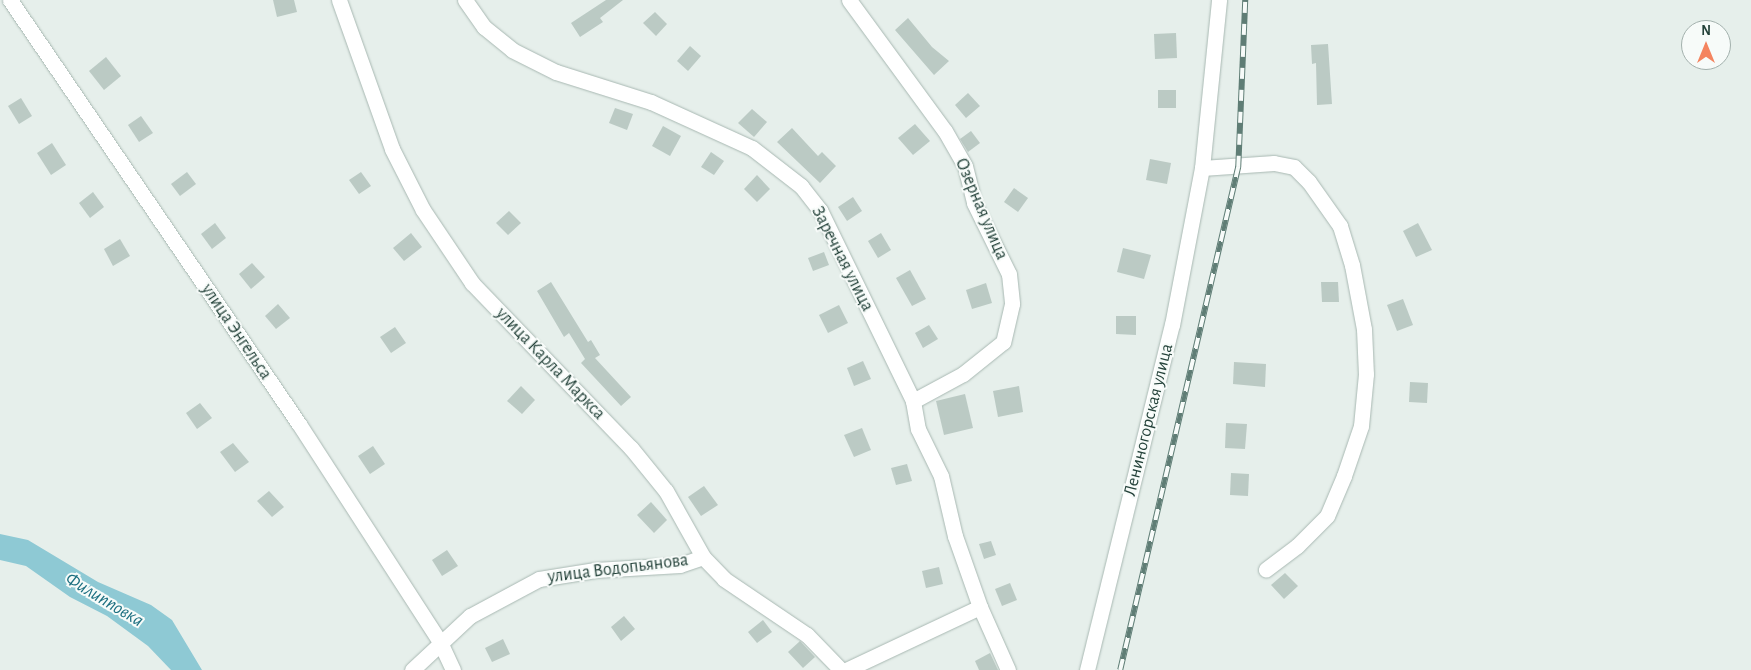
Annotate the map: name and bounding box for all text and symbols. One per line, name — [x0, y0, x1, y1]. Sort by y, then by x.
north arrow — [1681, 20, 1731, 70]
text: N — [1701, 24, 1711, 38]
street label: Озерная улица — [950, 155, 1012, 263]
street label: Заречная улица — [806, 203, 878, 315]
street label: улица Энгельса — [196, 280, 276, 384]
street label: улица Карла Маркса — [491, 303, 609, 425]
street label: Лениногорская улица — [1120, 341, 1178, 499]
street label: улица Водопьянова — [546, 550, 690, 588]
water label: Филипповка — [61, 568, 147, 632]

